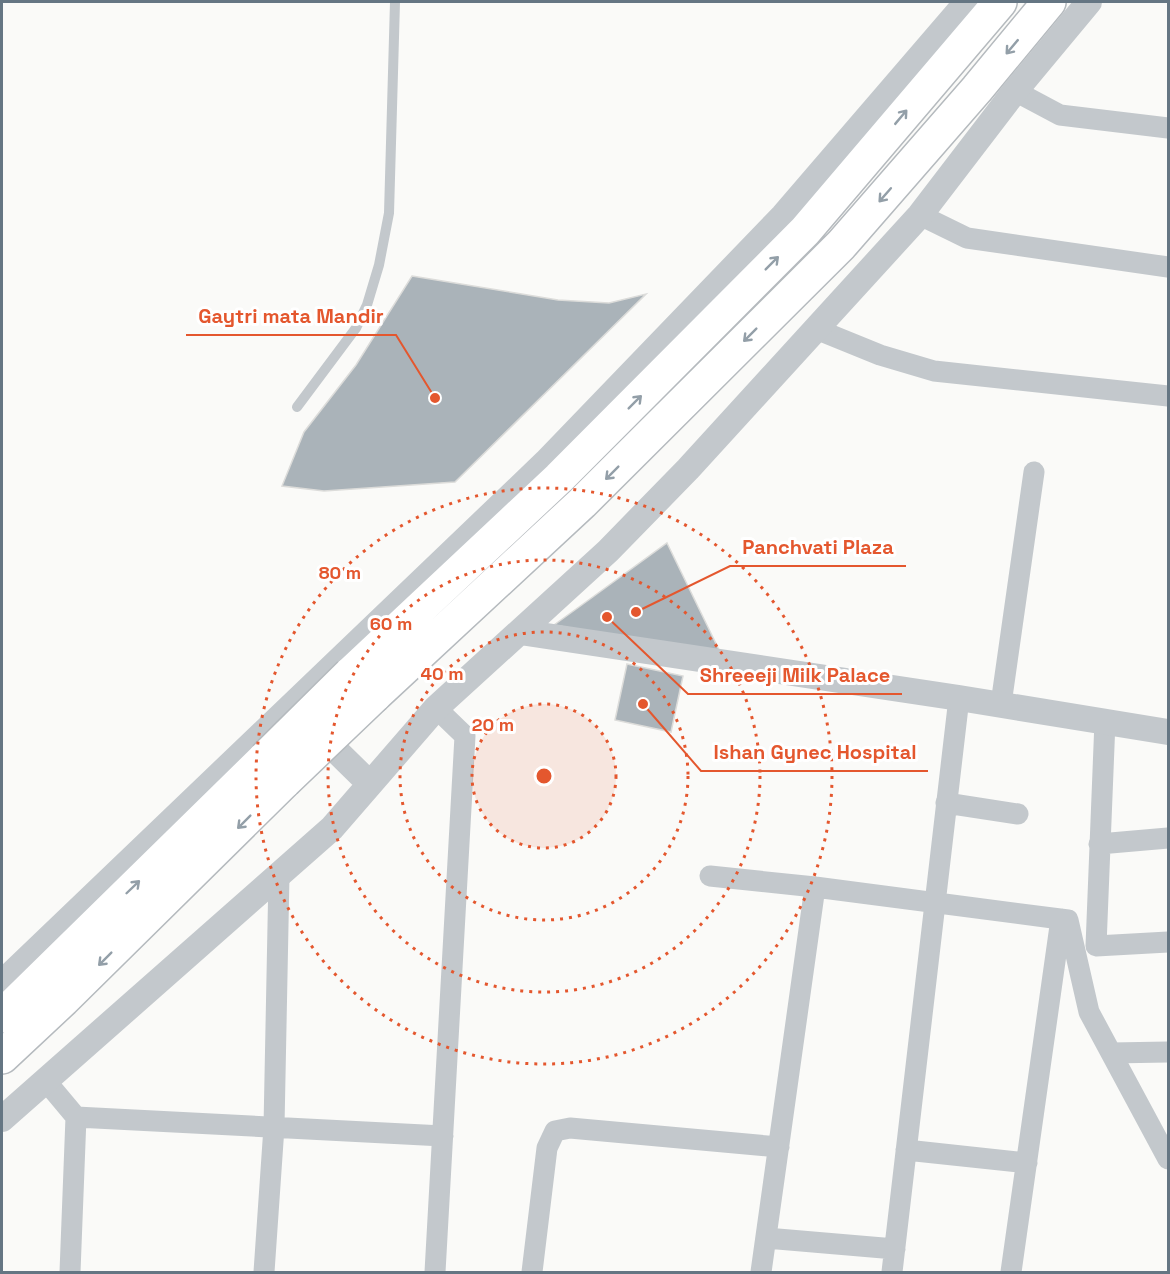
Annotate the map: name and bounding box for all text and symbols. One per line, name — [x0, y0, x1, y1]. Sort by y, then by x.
one-way arrow — [1005, 39, 1019, 54]
one-way arrow — [895, 109, 908, 125]
one-way arrow — [878, 187, 892, 202]
one-way arrow — [765, 256, 780, 271]
callout: Gaytri mata Mandir — [186, 297, 396, 335]
text: Gaytri mata Mandir — [198, 303, 384, 329]
one-way arrow — [743, 328, 758, 343]
one-way arrow — [627, 394, 642, 409]
one-way arrow — [605, 466, 620, 481]
callout: Panchvati Plaza — [730, 528, 906, 566]
text: Panchvati Plaza — [742, 534, 894, 560]
text: 80 m — [319, 561, 361, 584]
text: 60 m — [370, 612, 412, 635]
callout: Shreeeji Milk Palace — [688, 656, 902, 694]
text: 40 m — [420, 662, 464, 685]
text: Shreeeji Milk Palace — [700, 662, 890, 688]
text: 20 m — [472, 713, 514, 736]
callout: Ishan Gynec Hospital — [701, 733, 928, 771]
text: Ishan Gynec Hospital — [713, 739, 917, 765]
centre of rings — [534, 766, 554, 786]
one-way arrow — [236, 815, 251, 830]
one-way arrow — [126, 879, 141, 894]
one-way arrow — [97, 951, 112, 966]

